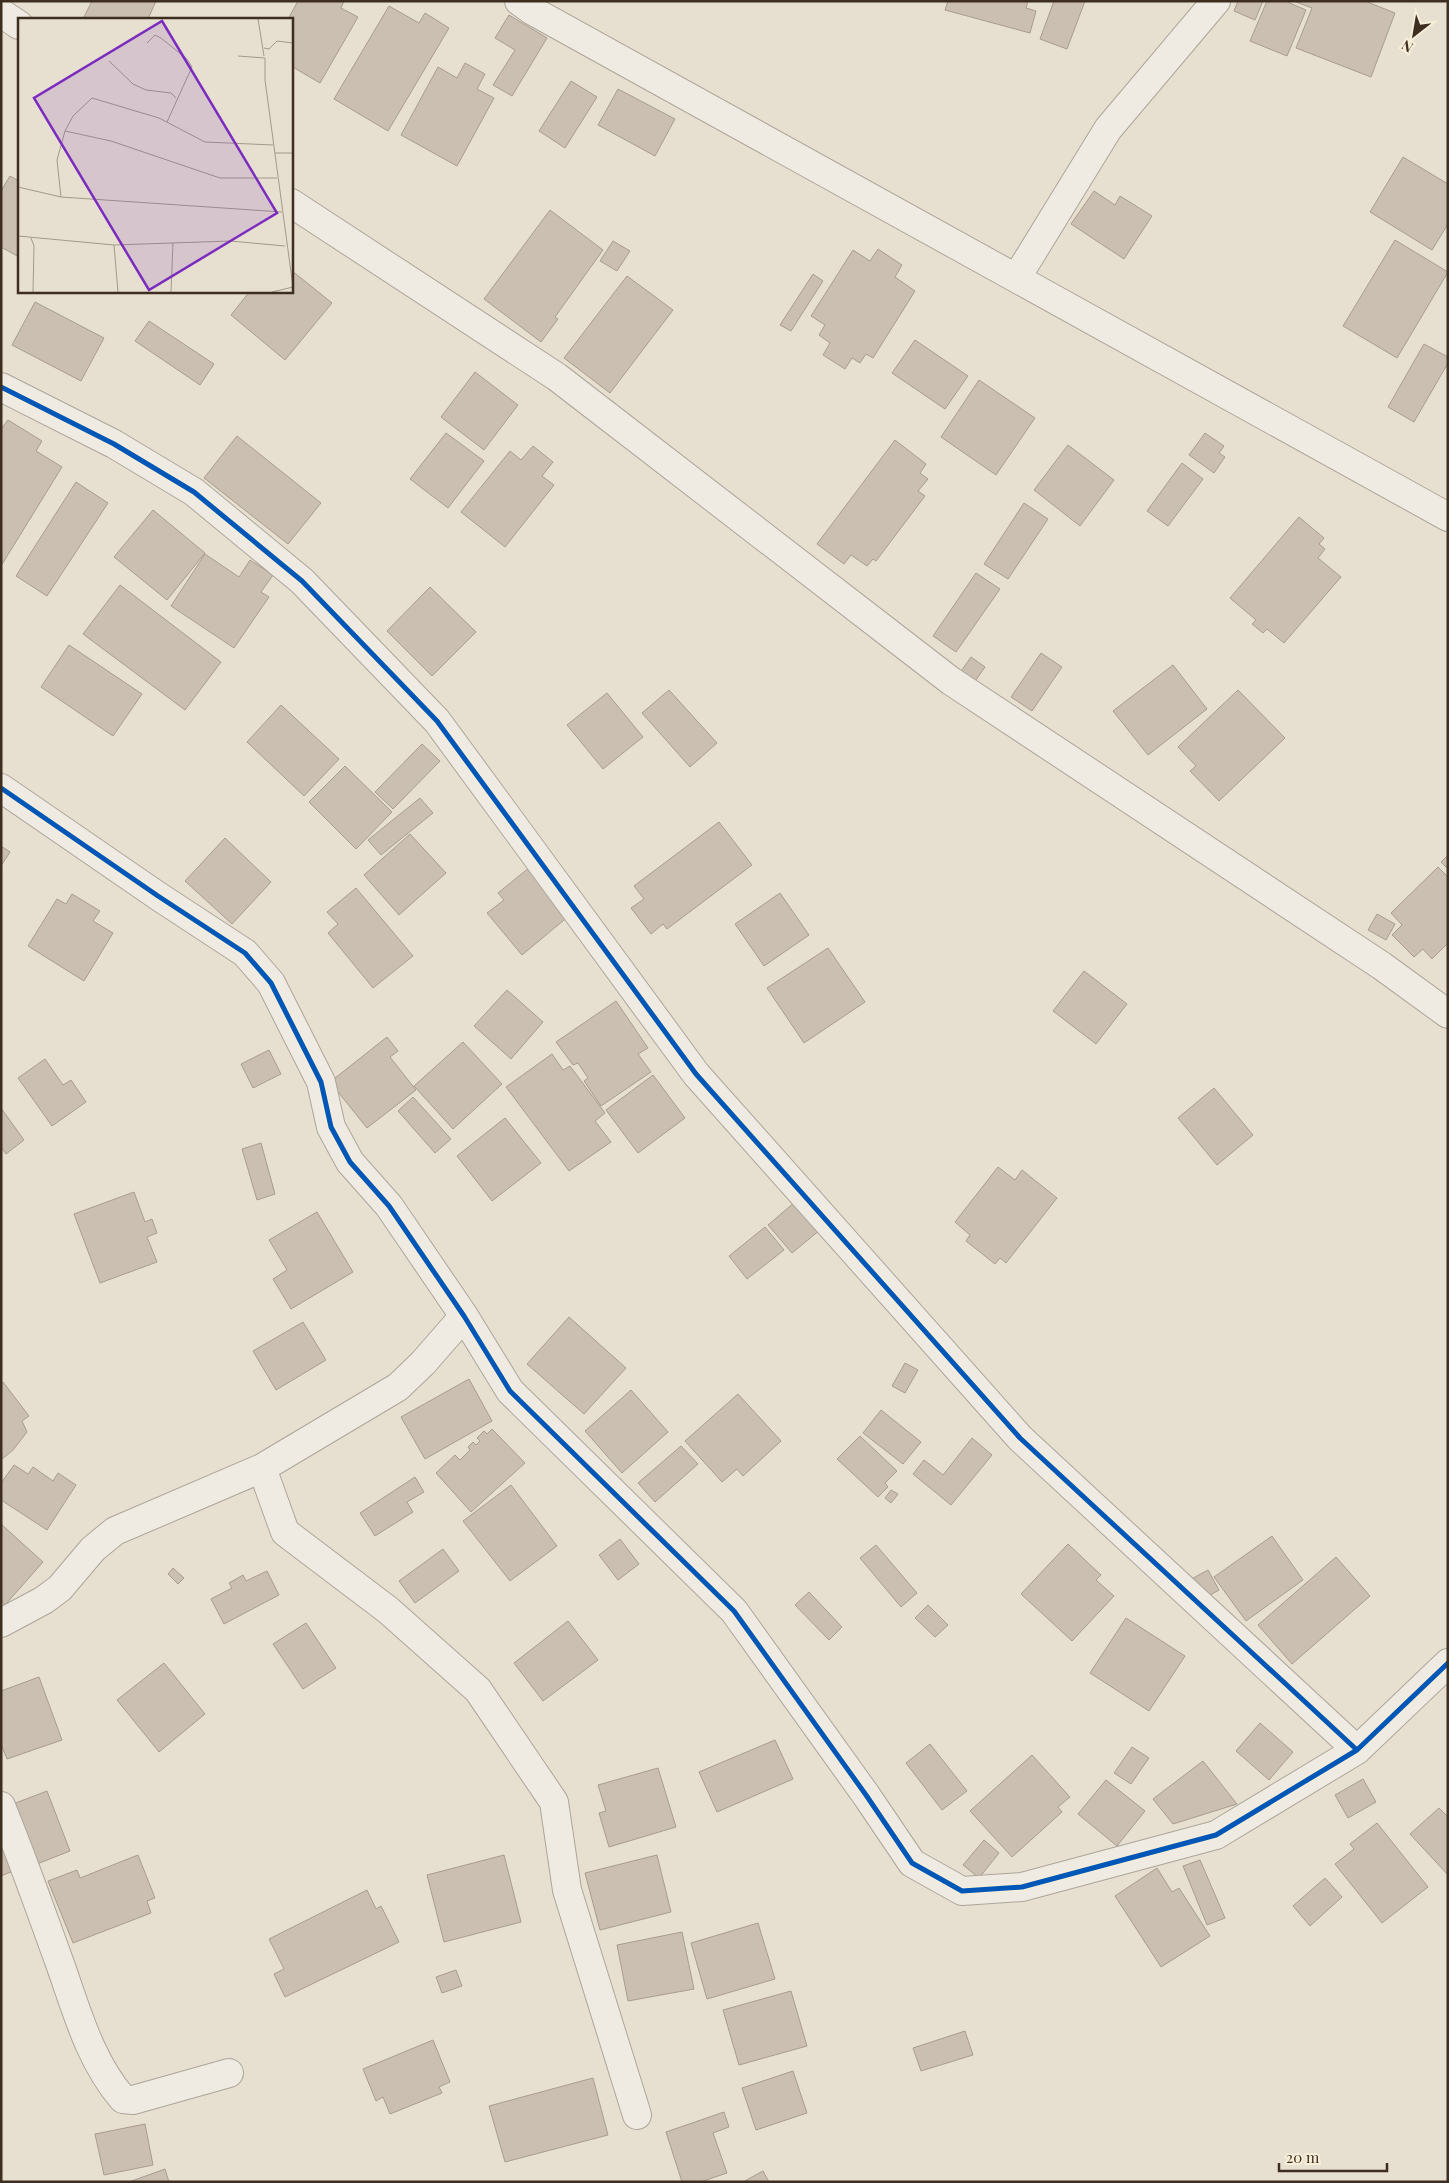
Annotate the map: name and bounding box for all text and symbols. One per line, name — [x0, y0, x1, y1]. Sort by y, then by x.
north arrow — [1389, 10, 1439, 60]
inset map — [18, 18, 292, 292]
text: N — [1398, 36, 1416, 57]
scale bar — [1279, 2140, 1386, 2172]
text: 20 m — [1286, 2147, 1320, 2167]

